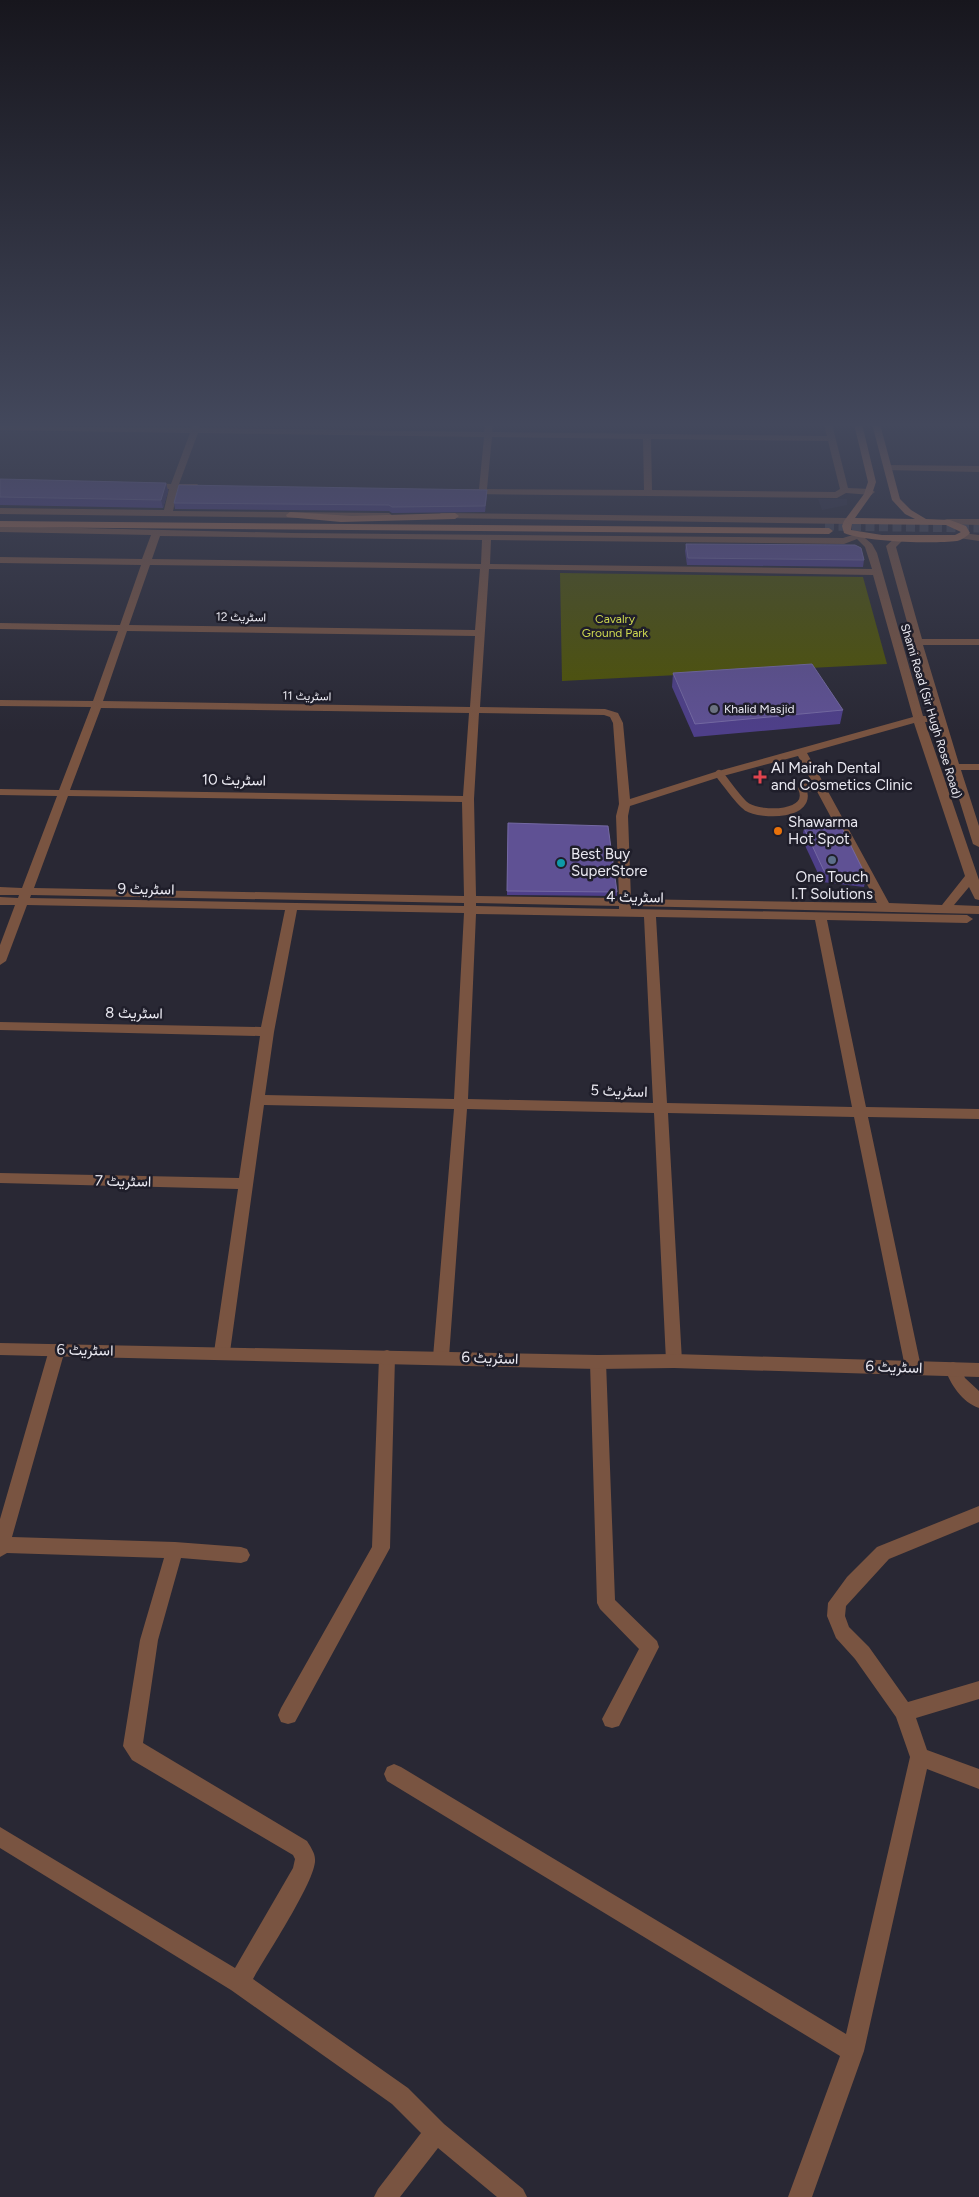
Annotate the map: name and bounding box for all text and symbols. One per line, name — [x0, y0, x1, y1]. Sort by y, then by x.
street label: اسٹریٹ 12 — [216, 610, 266, 625]
park label: Cavalry Ground Park — [582, 612, 648, 640]
street label: Shami Road (Sir Hugh Rose Road) — [898, 622, 964, 800]
street label: اسٹریٹ 11 — [283, 689, 331, 704]
place label: Khalid Masjid — [724, 702, 794, 716]
marker: Khalid Masjid — [708, 703, 720, 715]
place label: Al Mairah Dental and Cosmetics Clinic — [771, 759, 913, 794]
street label: اسٹریٹ 10 — [202, 770, 266, 790]
marker: Al Mairah Dental and Cosmetics Clinic — [753, 770, 767, 784]
place label: Shawarma Hot Spot — [788, 813, 858, 848]
marker: Shawarma Hot Spot — [772, 825, 784, 837]
place label: Best Buy SuperStore — [571, 845, 648, 880]
marker: One Touch I.T Solutions — [826, 854, 838, 866]
marker: Best Buy SuperStore — [555, 857, 567, 869]
place label: One Touch I.T Solutions — [791, 868, 873, 903]
street label: اسٹریٹ 9 — [117, 880, 175, 898]
street label: اسٹریٹ 4 — [606, 887, 664, 907]
street label: اسٹریٹ 8 — [105, 1003, 163, 1023]
street label: اسٹریٹ 5 — [590, 1081, 648, 1101]
street label: اسٹریٹ 7 — [95, 1172, 151, 1190]
street label: اسٹریٹ 6 — [56, 1341, 114, 1359]
street label: اسٹریٹ 6 — [461, 1348, 519, 1368]
street label: اسٹریٹ 6 — [865, 1357, 923, 1377]

